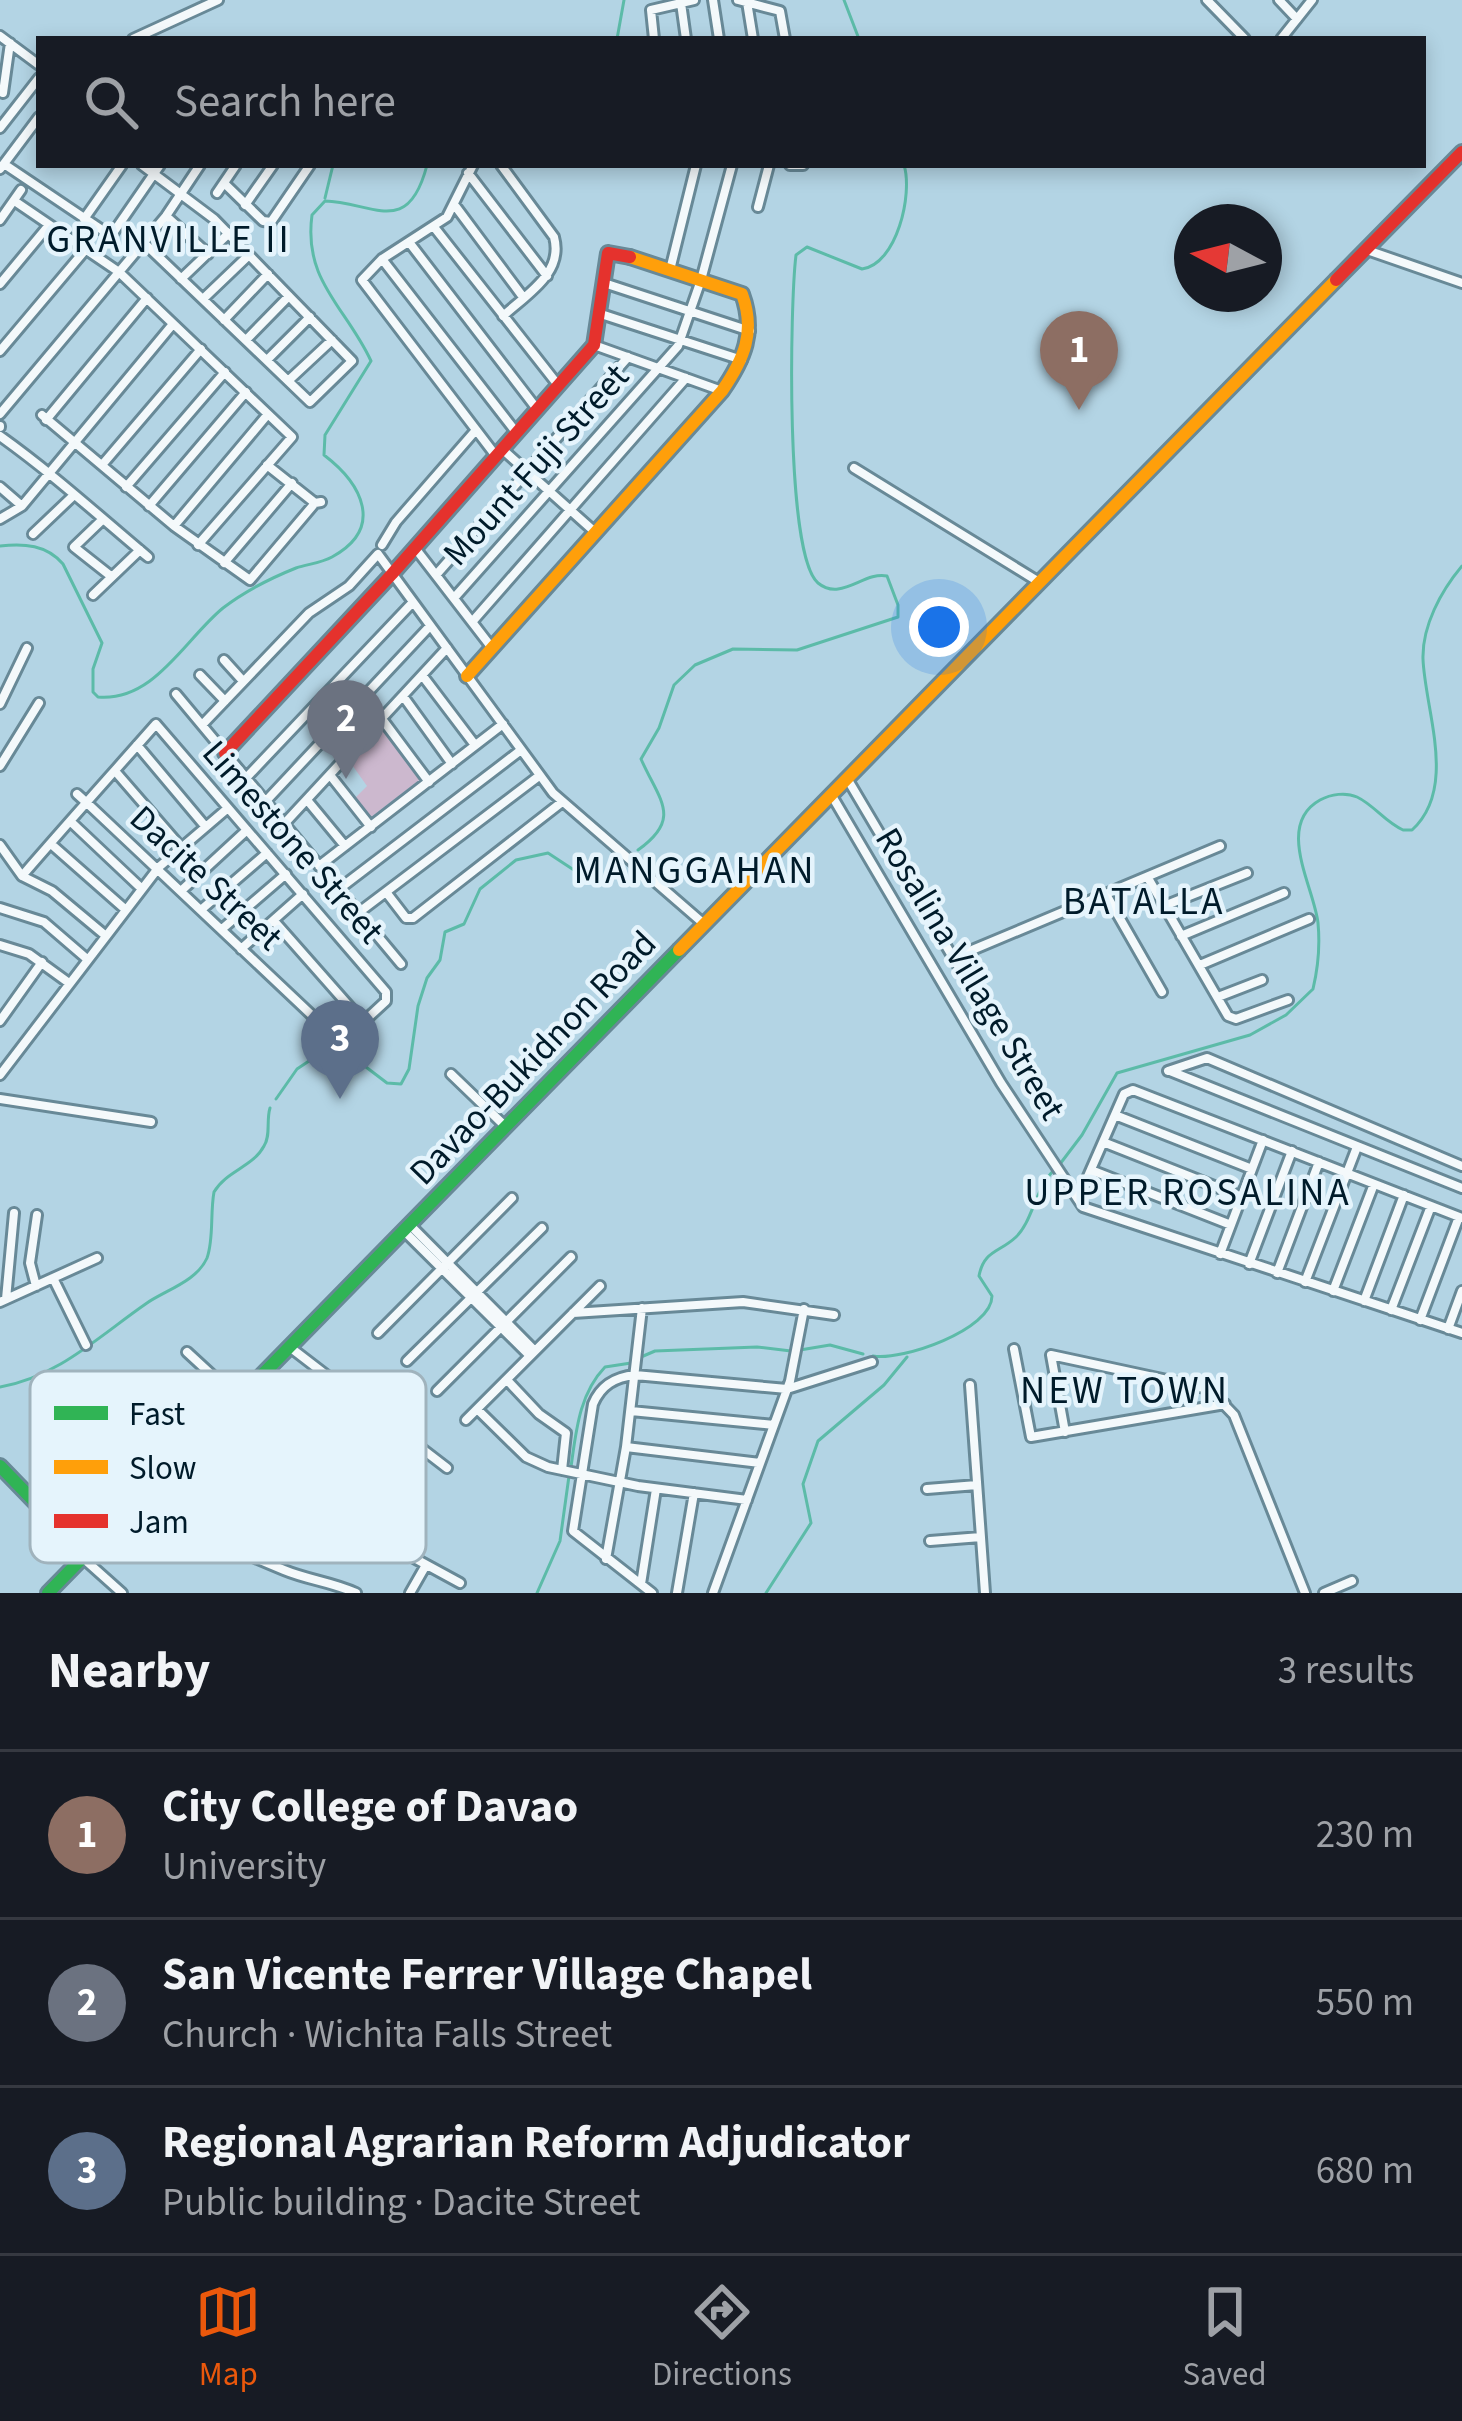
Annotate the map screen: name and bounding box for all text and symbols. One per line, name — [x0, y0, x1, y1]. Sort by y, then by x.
search box — [36, 36, 1426, 168]
icon: search — [78, 69, 144, 135]
text: Search here — [174, 70, 396, 134]
north arrow — [1174, 204, 1282, 312]
district label: GRANVILLE II — [46, 212, 292, 268]
pin: 1 — [1040, 311, 1118, 410]
street label: Mount Fuji Street — [431, 353, 641, 577]
your location — [909, 597, 969, 657]
pin: 2 — [307, 680, 385, 779]
street label: Limestone Street — [190, 729, 396, 955]
street label: Dacite Street — [118, 794, 294, 962]
street label: Rosalina Village Street — [862, 818, 1078, 1130]
district label: MANGGAHAN — [574, 843, 816, 899]
district label: BATALLA — [1063, 874, 1225, 930]
street label: Davao-Bukidnon Road — [398, 919, 668, 1197]
pin: 3 — [301, 1000, 379, 1099]
district label: UPPER ROSALINA — [1024, 1165, 1352, 1221]
district label: NEW TOWN — [1020, 1363, 1230, 1419]
legend — [30, 1371, 426, 1563]
text: Fast — [129, 1391, 185, 1438]
text: Slow — [129, 1445, 197, 1492]
text: Jam — [129, 1499, 189, 1546]
text: Nearby — [48, 1635, 210, 1707]
text: 3 results — [1278, 1643, 1414, 1699]
text: City College of Davao — [162, 1775, 578, 1839]
text: 1 — [77, 1807, 97, 1863]
text: 230 m — [1316, 1807, 1414, 1863]
text: University — [162, 1839, 326, 1895]
text: San Vicente Ferrer Village Chapel — [162, 1943, 812, 2007]
text: 2 — [77, 1975, 97, 2031]
text: 550 m — [1316, 1975, 1414, 2031]
text: Church · Wichita Falls Street — [162, 2007, 612, 2063]
text: Regional Agrarian Reform Adjudicator — [162, 2111, 910, 2175]
text: 3 — [77, 2143, 97, 2199]
text: 680 m — [1316, 2143, 1414, 2199]
text: Public building · Dacite Street — [162, 2175, 640, 2231]
tab: Map — [195, 2279, 261, 2398]
tab: Directions — [652, 2279, 792, 2398]
tab: Saved — [1182, 2279, 1267, 2398]

